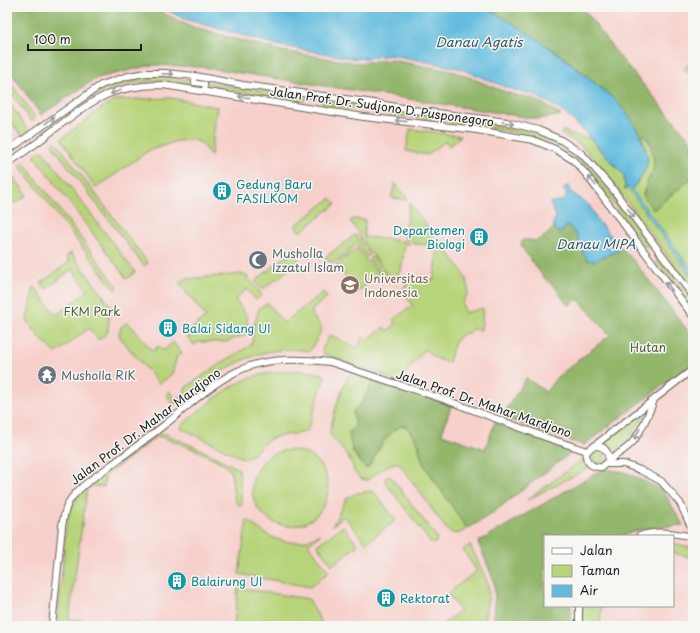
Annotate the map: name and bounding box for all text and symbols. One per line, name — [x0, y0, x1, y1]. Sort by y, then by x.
scale bar — [28, 26, 141, 52]
text: 100 m — [34, 30, 71, 48]
water label: Danau Agatis — [436, 32, 524, 51]
one-way arrow — [161, 70, 174, 77]
street label: Jalan Prof. Dr. Sudjono D. Pusponegoro — [269, 81, 495, 131]
one-way arrow — [111, 88, 123, 96]
one-way arrow — [238, 93, 251, 101]
one-way arrow — [45, 115, 56, 124]
one-way arrow — [395, 117, 408, 124]
one-way arrow — [501, 119, 514, 127]
place label: Gedung Baru FASILKOM — [236, 175, 312, 207]
one-way arrow — [587, 176, 596, 187]
building icon: Gedung Baru FASILKOM — [211, 180, 233, 202]
one-way arrow — [627, 207, 635, 218]
place label: Departemen Biologi — [393, 221, 465, 253]
building icon: Departemen Biologi — [468, 226, 490, 248]
water label: Danau MIPA — [556, 234, 636, 253]
place label: Musholla Izzatul Islam — [272, 244, 344, 276]
mosque icon: Musholla Izzatul Islam — [247, 249, 269, 271]
place label: Universitas Indonesia — [364, 269, 429, 301]
school or university icon: Universitas Indonesia — [339, 274, 361, 296]
one-way arrow — [665, 280, 673, 291]
park label: FKM Park — [63, 302, 121, 320]
building icon: Balai Sidang UI — [157, 317, 179, 339]
place label: Balai Sidang UI — [182, 319, 271, 337]
park label: Hutan — [630, 338, 666, 356]
street label: Jalan Prof. Dr. Mahar Mardjono — [66, 363, 224, 489]
temple icon: Musholla RIK — [36, 364, 58, 386]
street label: Jalan Prof. Dr. Mahar Mardjono — [394, 364, 574, 442]
place label: Musholla RIK — [61, 366, 136, 384]
one-way arrow — [633, 428, 641, 440]
legend — [544, 535, 674, 607]
text: Jalan — [580, 541, 613, 559]
text: Taman — [580, 561, 620, 579]
building icon: Balairung UI — [166, 570, 188, 592]
place label: Balairung UI — [191, 572, 262, 590]
text: Air — [580, 581, 599, 599]
building icon: Rektorat — [375, 587, 397, 609]
place label: Rektorat — [400, 589, 450, 607]

